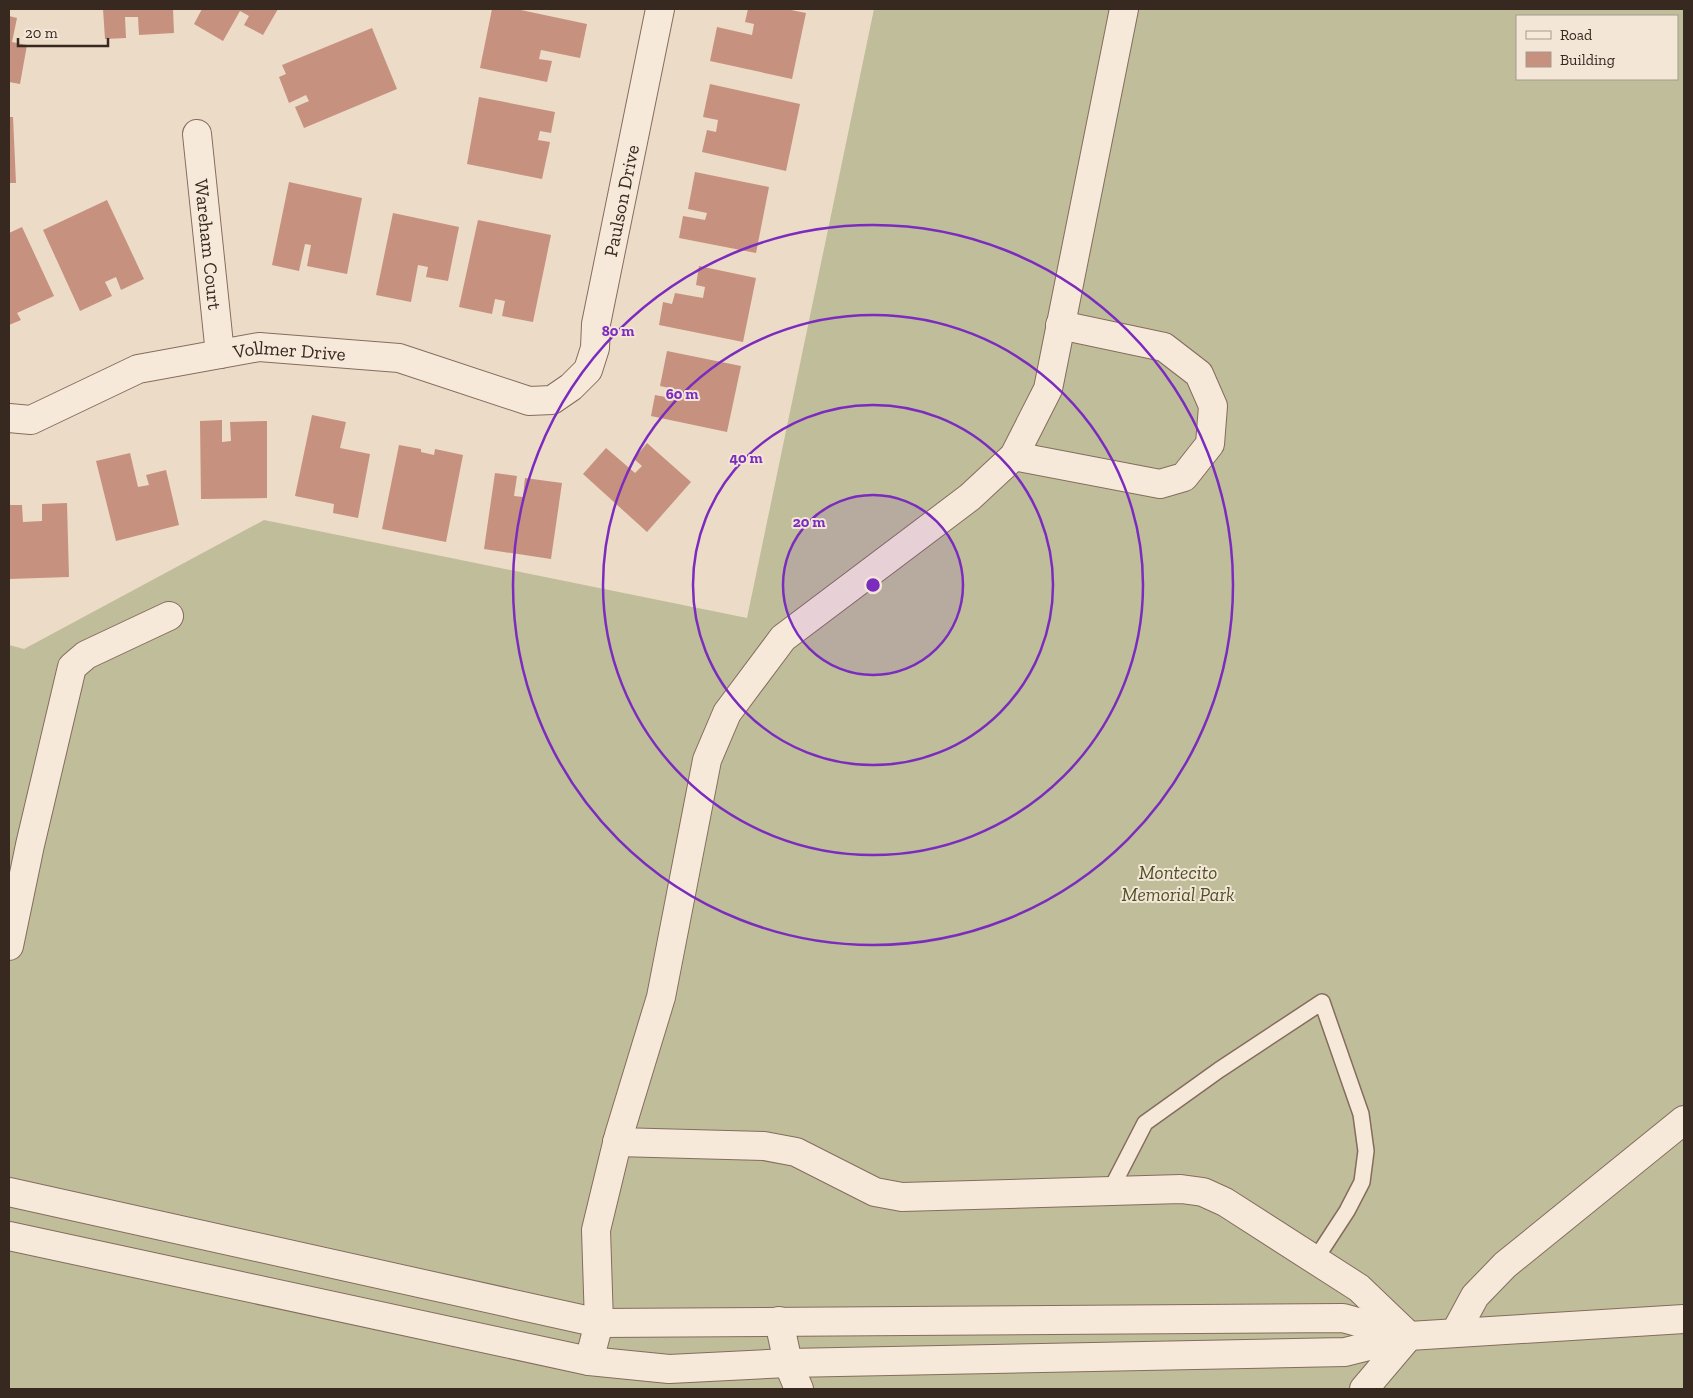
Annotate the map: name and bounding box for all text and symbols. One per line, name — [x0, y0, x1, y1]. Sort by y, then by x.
scale bar — [18, 15, 108, 47]
legend — [1516, 15, 1678, 80]
text: 20 m — [25, 24, 58, 42]
text: Road — [1560, 26, 1593, 44]
text: Building — [1560, 51, 1615, 69]
street label: Paulson Drive — [598, 143, 644, 259]
street label: Wareham Court — [190, 178, 227, 311]
text: 80 m — [602, 322, 634, 340]
street label: Vollmer Drive — [230, 336, 347, 365]
text: 60 m — [666, 385, 698, 403]
text: 40 m — [729, 449, 763, 467]
text: 20 m — [793, 513, 825, 531]
centre of rings — [864, 576, 882, 594]
park label: Montecito Memorial Park — [1122, 861, 1234, 906]

